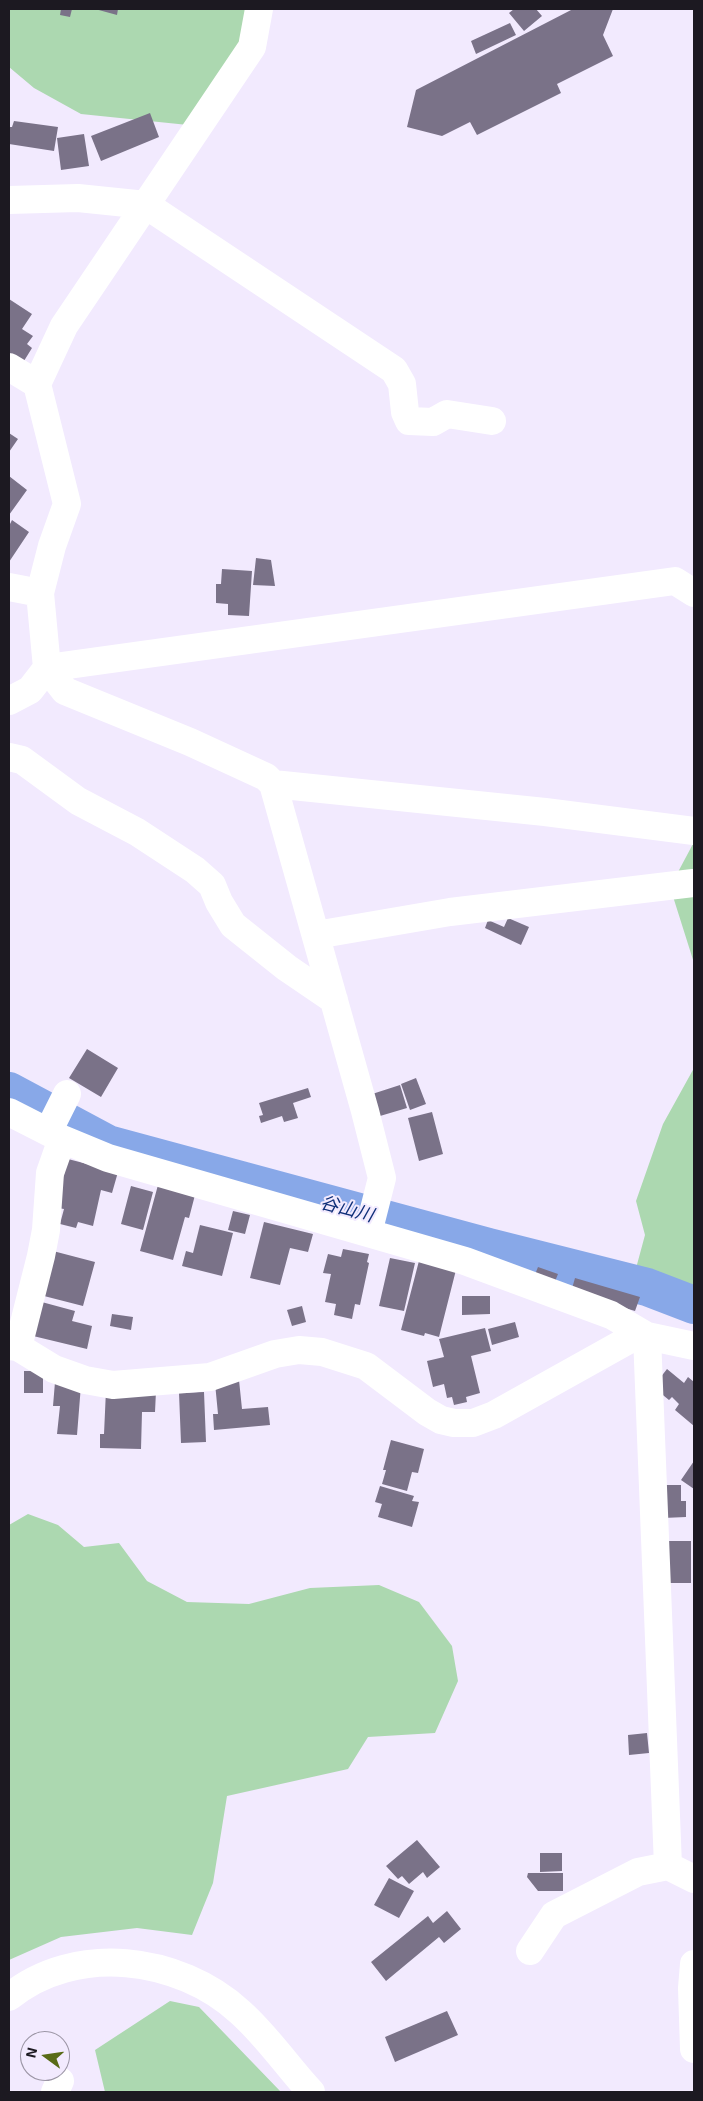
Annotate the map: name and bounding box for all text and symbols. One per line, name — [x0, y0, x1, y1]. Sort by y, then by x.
water label: 谷山川 — [318, 1192, 376, 1226]
north arrow — [20, 2031, 70, 2081]
text: N — [21, 2046, 40, 2059]

